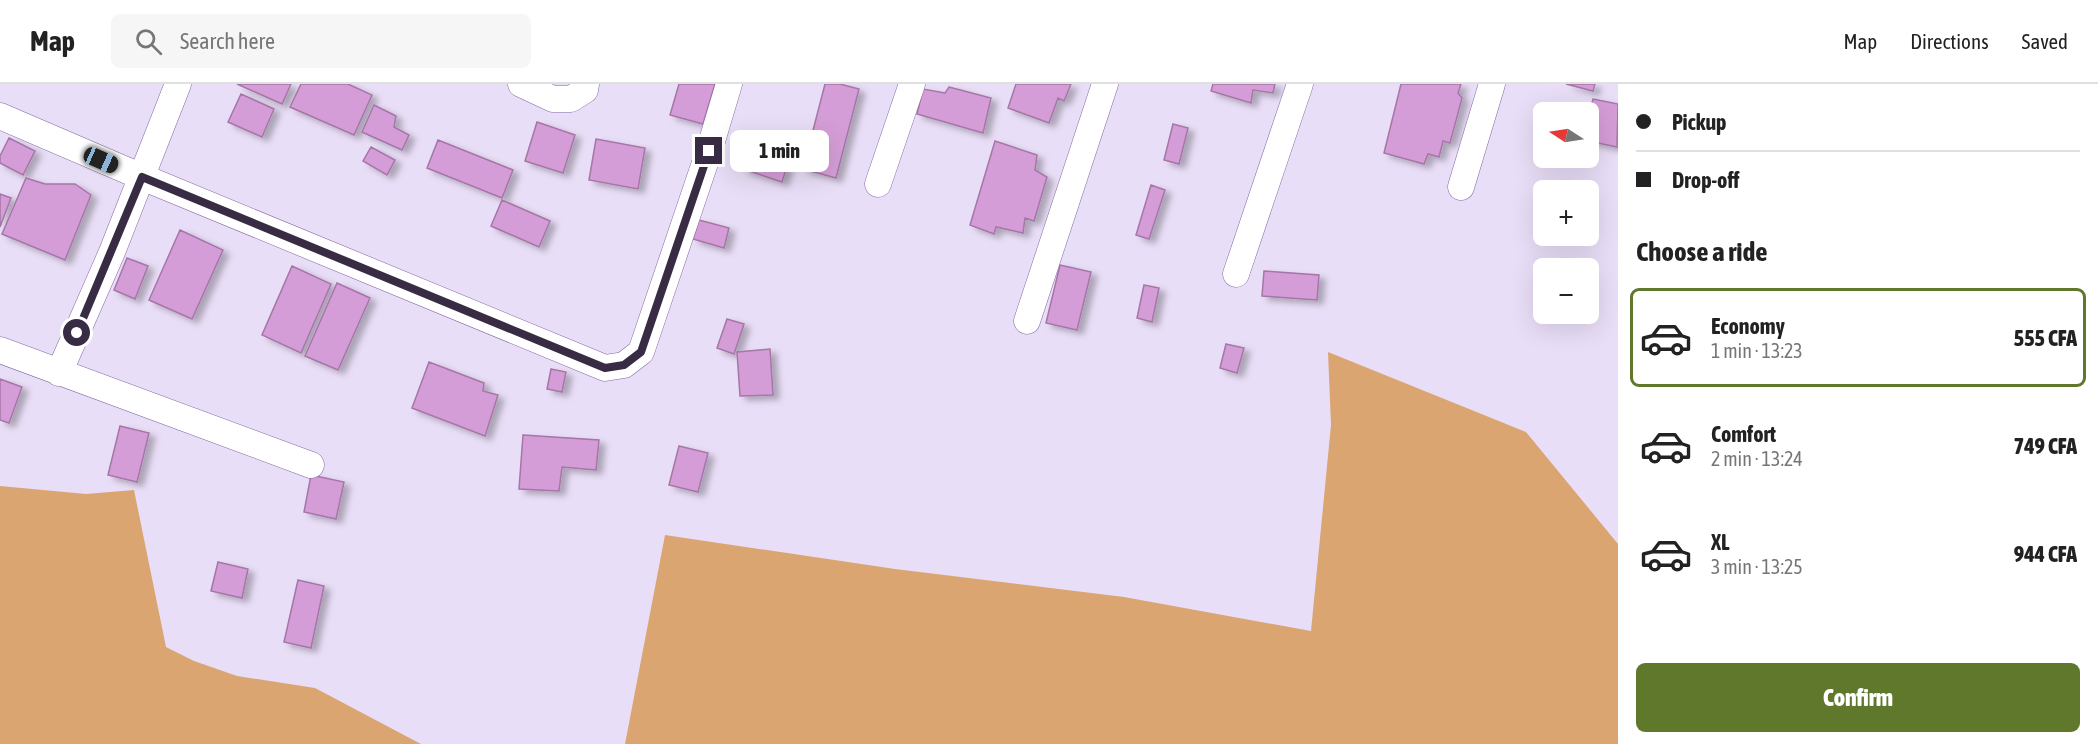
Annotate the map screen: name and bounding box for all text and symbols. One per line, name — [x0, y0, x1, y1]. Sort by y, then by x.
search box — [111, 14, 531, 68]
text: Map — [30, 25, 75, 57]
icon: search — [132, 25, 165, 58]
text: Search here — [180, 28, 275, 54]
text: Map — [1843, 29, 1877, 53]
text: Directions — [1910, 29, 1989, 53]
text: Saved — [2022, 29, 2068, 53]
north arrow — [1533, 102, 1599, 168]
map controls — [1533, 102, 1599, 324]
text: Pickup — [1672, 109, 1727, 135]
callout: 1 min — [730, 130, 829, 172]
route end — [695, 137, 722, 164]
text: 1 min — [759, 139, 800, 162]
car — [81, 144, 121, 176]
text: Drop-off — [1672, 167, 1739, 193]
button: + — [1533, 180, 1599, 246]
text: Choose a ride — [1636, 236, 1768, 267]
button: − — [1533, 258, 1599, 324]
icon: car — [1639, 311, 1693, 365]
text: Economy — [1711, 313, 1785, 339]
route start — [63, 319, 90, 346]
text: 555 CFA — [2014, 325, 2077, 351]
text: 1 min · 13:23 — [1711, 339, 1803, 362]
icon: car — [1639, 419, 1693, 473]
text: Comfort — [1711, 421, 1776, 447]
text: 749 CFA — [2014, 433, 2077, 459]
text: 2 min · 13:24 — [1711, 447, 1803, 470]
icon: car — [1639, 527, 1693, 581]
text: XL — [1711, 529, 1729, 555]
text: 944 CFA — [2014, 541, 2077, 567]
text: 3 min · 13:25 — [1711, 555, 1803, 578]
button: Confirm — [1636, 663, 2080, 732]

